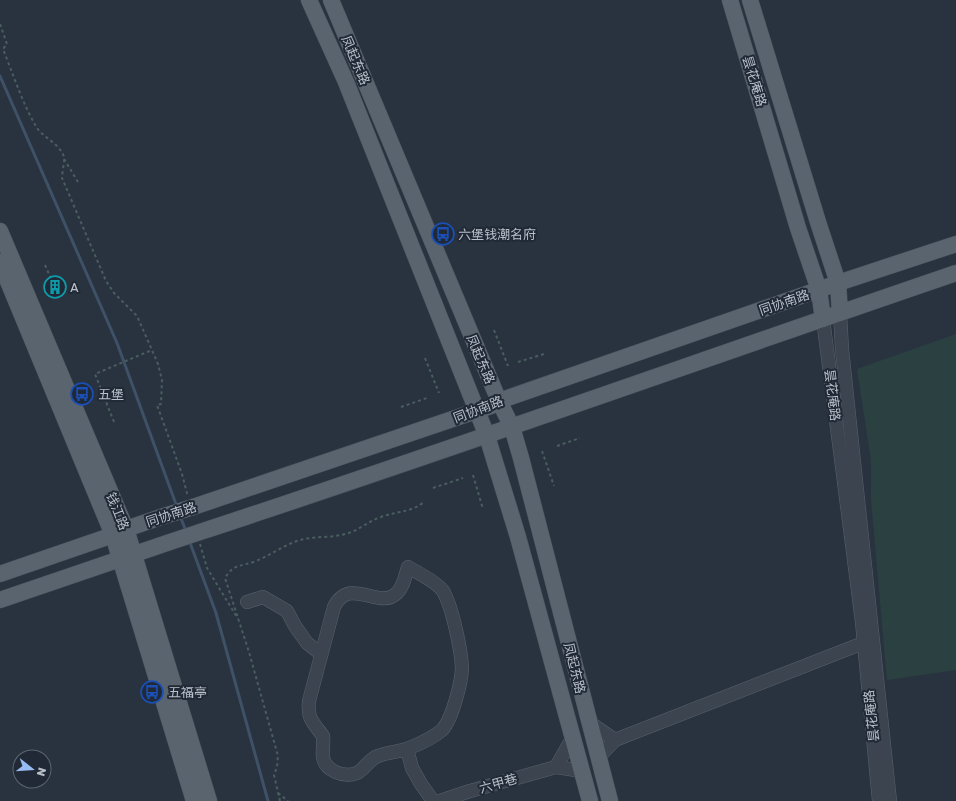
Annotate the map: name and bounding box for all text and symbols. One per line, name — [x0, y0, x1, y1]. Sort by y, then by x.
street label: 凤起东路 — [338, 33, 374, 87]
street label: 昙花庵路 — [740, 54, 770, 108]
bus stop icon: 六堡钱潮名府 — [430, 221, 456, 247]
place label: 六堡钱潮名府 — [458, 226, 536, 242]
building icon: A — [42, 274, 68, 300]
place label: A — [70, 279, 79, 295]
street label: 同协南路 — [757, 286, 811, 318]
street label: 凤起东路 — [463, 332, 499, 386]
street label: 昙花庵路 — [822, 368, 844, 422]
bus stop icon: 五堡 — [69, 381, 95, 407]
place label: 五堡 — [98, 386, 124, 402]
street label: 同协南路 — [451, 392, 505, 426]
street label: 钱江路 — [103, 490, 133, 532]
street label: 同协南路 — [144, 498, 198, 530]
street label: 凤起东路 — [561, 641, 589, 695]
bus stop icon: 五福亭 — [139, 679, 165, 705]
place label: 五福亭 — [168, 684, 207, 700]
street label: 昙花庵路 — [860, 689, 882, 743]
north arrow — [12, 749, 52, 789]
text: N — [35, 766, 49, 778]
street label: 六甲巷 — [477, 770, 519, 796]

